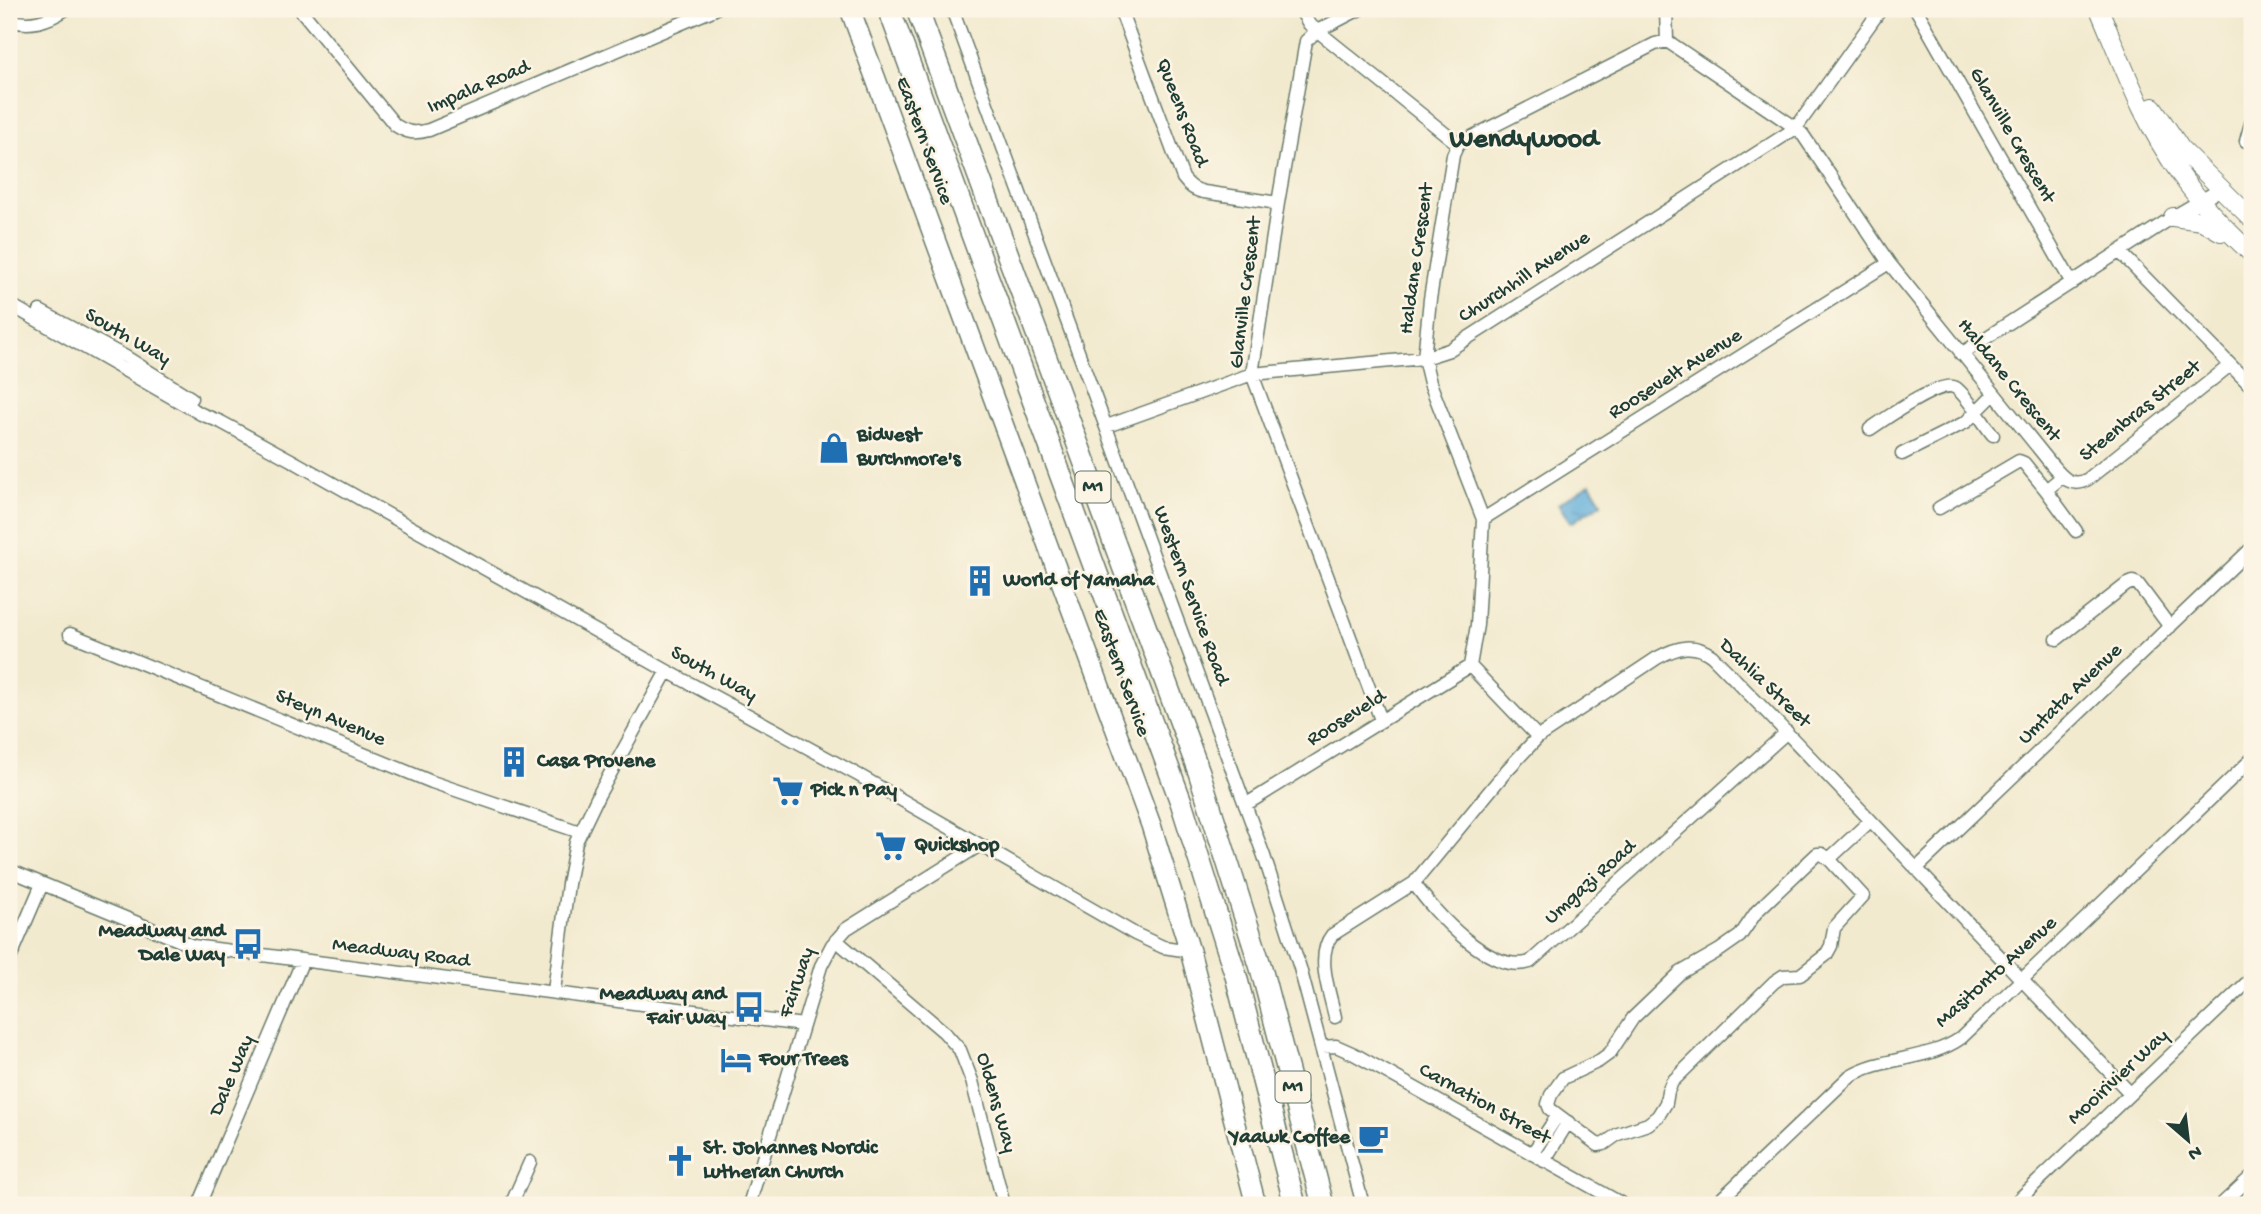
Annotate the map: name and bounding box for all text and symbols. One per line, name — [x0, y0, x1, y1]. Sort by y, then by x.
street label: Impala Road — [424, 55, 536, 121]
street label: Queens Road — [1149, 55, 1214, 172]
street label: Glanville Crescent — [1962, 64, 2061, 210]
street label: Eastern Service — [888, 74, 958, 209]
district label: Wendywood — [1449, 124, 1601, 157]
street label: Haldane Crescent — [1395, 180, 1441, 336]
street label: Glanville Crescent — [1225, 213, 1269, 370]
street label: Churchhill Avenue — [1455, 226, 1596, 330]
street label: South Way — [80, 303, 174, 373]
street label: Haldane Crescent — [1950, 314, 2067, 450]
street label: Roosevelt Avenue — [1605, 323, 1748, 426]
street label: Steenbras Street — [2075, 354, 2209, 469]
place label: Bidvest Burchmore's — [856, 424, 962, 473]
shop icon: Bidvest Burchmore's — [817, 431, 851, 465]
road number: M1 — [1076, 472, 1110, 502]
street label: Western Service Road — [1146, 503, 1235, 691]
building icon: World of Yamaha — [963, 564, 997, 598]
place label: World of Yamaha — [1002, 569, 1156, 594]
street label: Eastern Service — [1085, 606, 1155, 741]
street label: Dahlia Street — [1711, 632, 1817, 736]
street label: Umtata Avenue — [2014, 638, 2129, 751]
street label: South Way — [665, 641, 761, 709]
street label: Rooseveld — [1303, 684, 1393, 753]
street label: Steyn Avenue — [271, 685, 390, 754]
building icon: Casa Provene — [497, 745, 531, 779]
place label: Casa Provene — [536, 750, 656, 775]
supermarket icon: Pick n Pay — [771, 774, 805, 808]
place label: Pick n Pay — [810, 779, 898, 804]
supermarket icon: Quickshop — [874, 829, 908, 863]
place label: Quickshop — [914, 834, 1000, 859]
street label: Umgazi Road — [1540, 834, 1643, 931]
street label: Masitonto Avenue — [1931, 911, 2064, 1034]
place label: Meadway and Dale Way — [98, 920, 228, 969]
bus stop icon: Meadway and Dale Way — [231, 927, 265, 961]
street label: Meadway Road — [331, 933, 473, 975]
street label: Fairway — [774, 945, 822, 1022]
place label: Meadway and Fair Way — [599, 983, 729, 1032]
bus stop icon: Meadway and Fair Way — [732, 990, 766, 1024]
street label: Mooirivier Way — [2063, 1025, 2175, 1131]
street label: Dale Way — [204, 1032, 261, 1122]
hotel icon: Four Trees — [719, 1043, 753, 1077]
place label: Four Trees — [758, 1048, 849, 1073]
street label: Oldens Way — [969, 1050, 1021, 1156]
street label: Carnation Street — [1414, 1058, 1556, 1153]
road number: M1 — [1276, 1072, 1310, 1102]
north arrow — [2152, 1106, 2222, 1176]
cafe icon: Yaawk Coffee — [1356, 1121, 1390, 1155]
place label: Yaawk Coffee — [1227, 1126, 1351, 1151]
place label: St. Johannes Nordic Lutheran Church — [703, 1137, 879, 1186]
text: N — [2183, 1139, 2205, 1165]
church icon: St. Johannes Nordic Lutheran Church — [663, 1144, 697, 1178]

